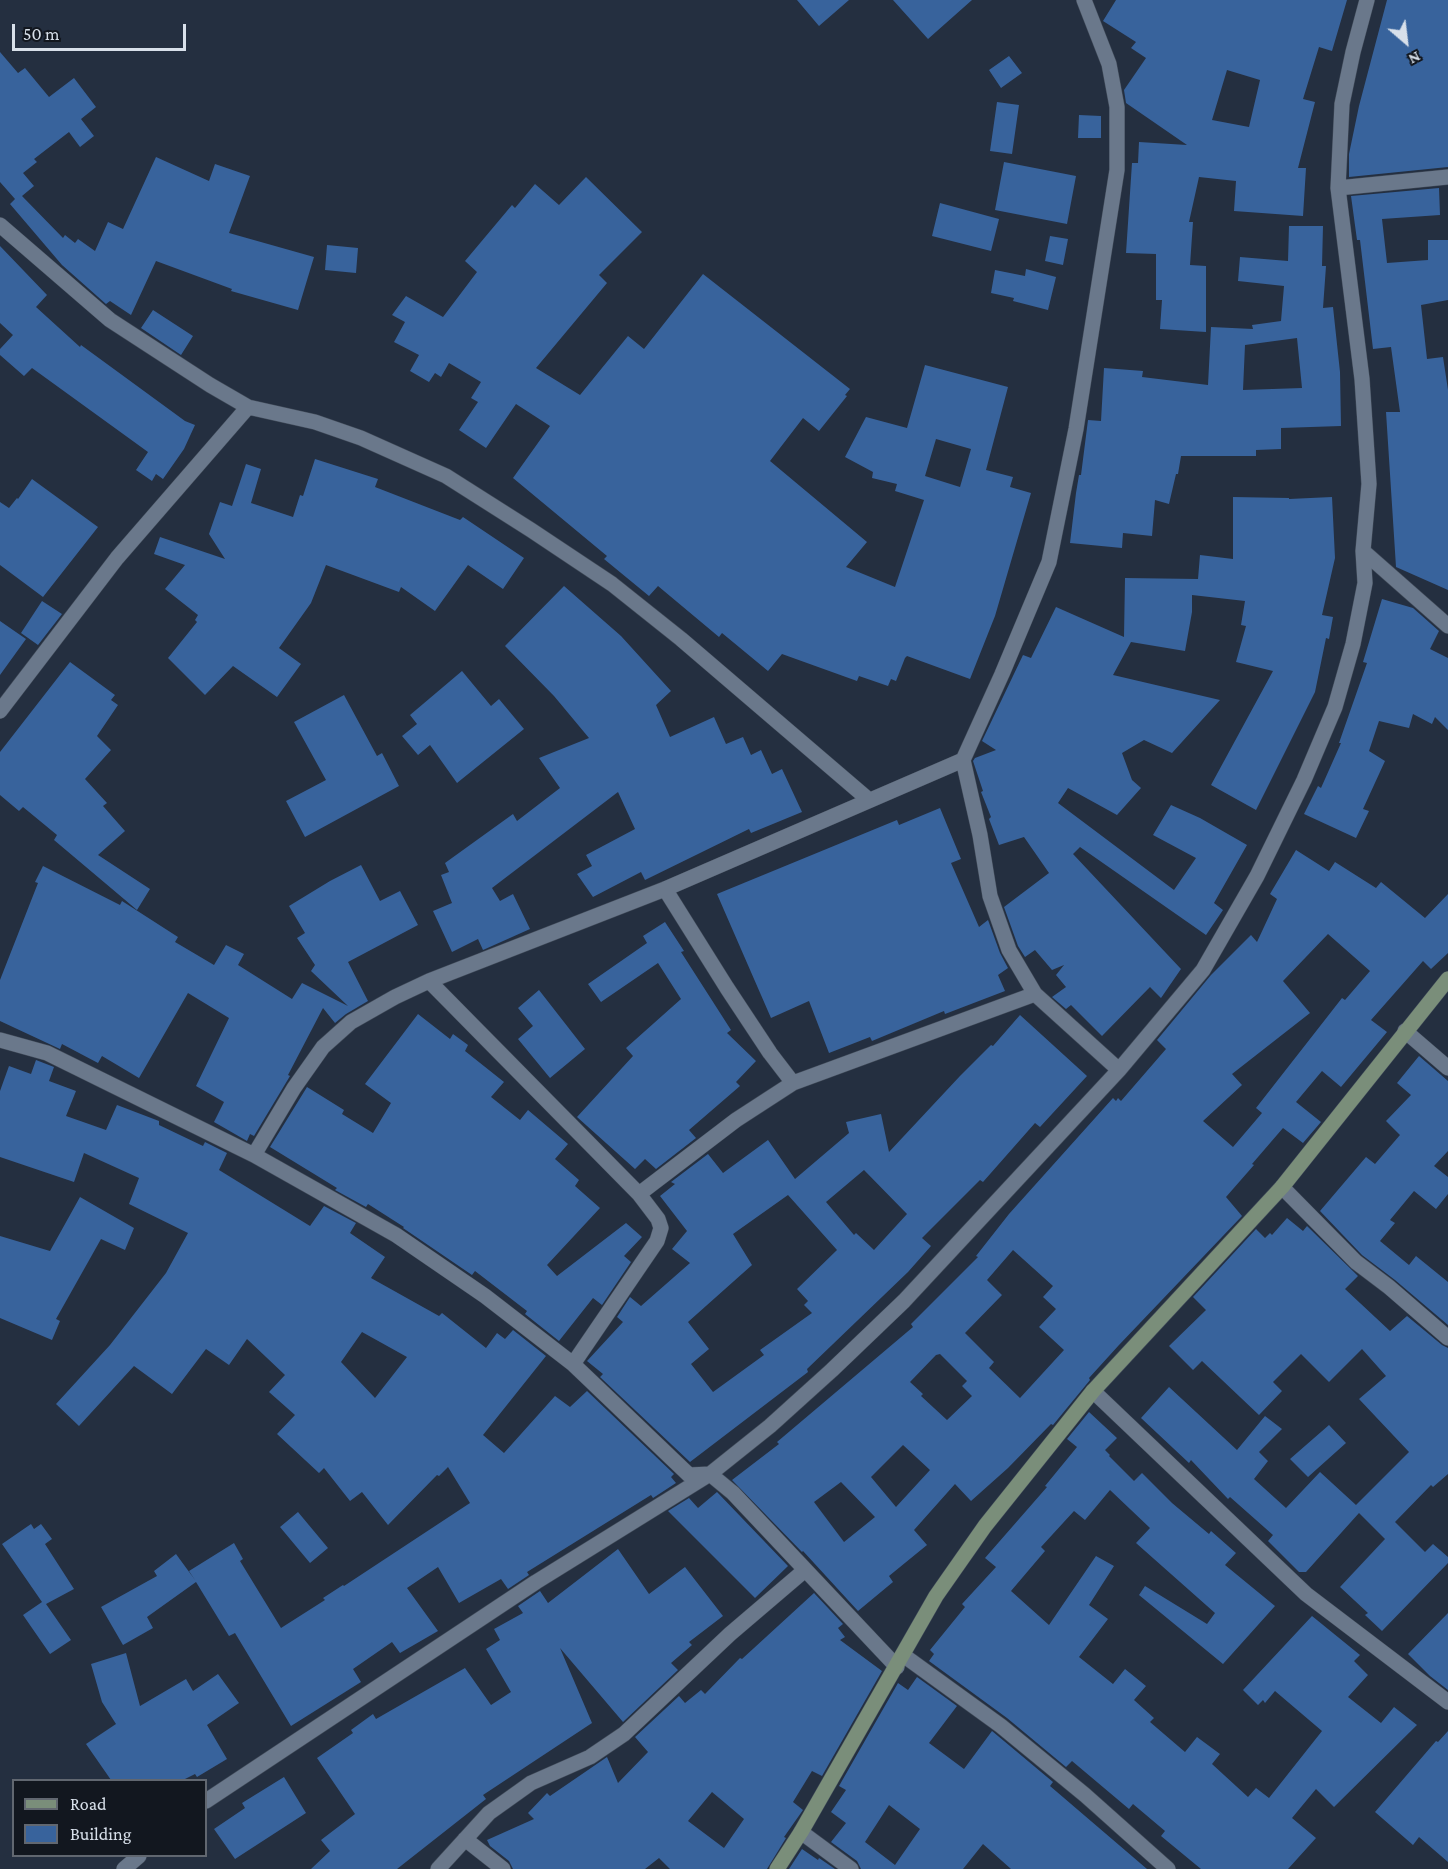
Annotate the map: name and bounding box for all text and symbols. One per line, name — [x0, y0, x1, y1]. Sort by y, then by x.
scale bar — [15, 12, 189, 50]
north arrow — [1376, 12, 1436, 72]
text: 50 m — [23, 24, 60, 44]
text: N — [1406, 48, 1423, 68]
legend — [12, 1779, 207, 1857]
text: Road — [70, 1794, 107, 1814]
text: Building — [70, 1824, 131, 1844]

